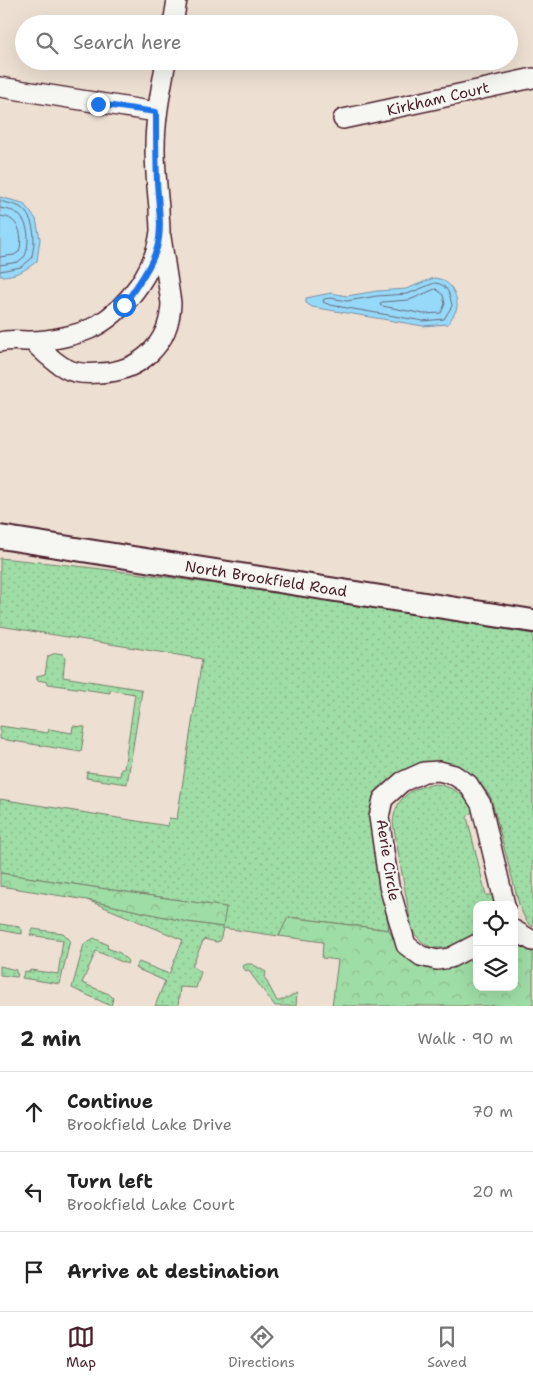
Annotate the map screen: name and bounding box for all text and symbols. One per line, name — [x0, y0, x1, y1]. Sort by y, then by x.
search box — [15, 15, 518, 70]
icon: search — [33, 29, 61, 57]
text: Search here — [73, 30, 182, 55]
street label: Kirkham Court — [385, 78, 491, 120]
route end — [87, 93, 110, 116]
route start — [113, 294, 136, 317]
street label: North Brookfield Road — [183, 556, 349, 602]
street label: Aerie Circle — [372, 818, 404, 902]
map controls — [473, 901, 518, 991]
button: locate — [473, 901, 518, 946]
button: layers — [473, 946, 518, 991]
text: 2 min — [20, 1025, 81, 1053]
text: Walk · 90 m — [418, 1028, 513, 1049]
text: Continue — [67, 1089, 153, 1114]
icon: ahead — [20, 1098, 48, 1126]
text: 70 m — [472, 1101, 513, 1122]
text: Brookfield Lake Drive — [67, 1114, 232, 1135]
text: Turn left — [67, 1169, 153, 1194]
icon: left — [20, 1178, 48, 1206]
text: 20 m — [472, 1181, 513, 1202]
text: Brookfield Lake Court — [67, 1194, 235, 1215]
icon: arrive — [20, 1258, 48, 1286]
text: Arrive at destination — [67, 1259, 279, 1284]
tab: Map — [66, 1323, 96, 1371]
tab: Directions — [228, 1323, 295, 1371]
tab: Saved — [427, 1323, 467, 1371]

